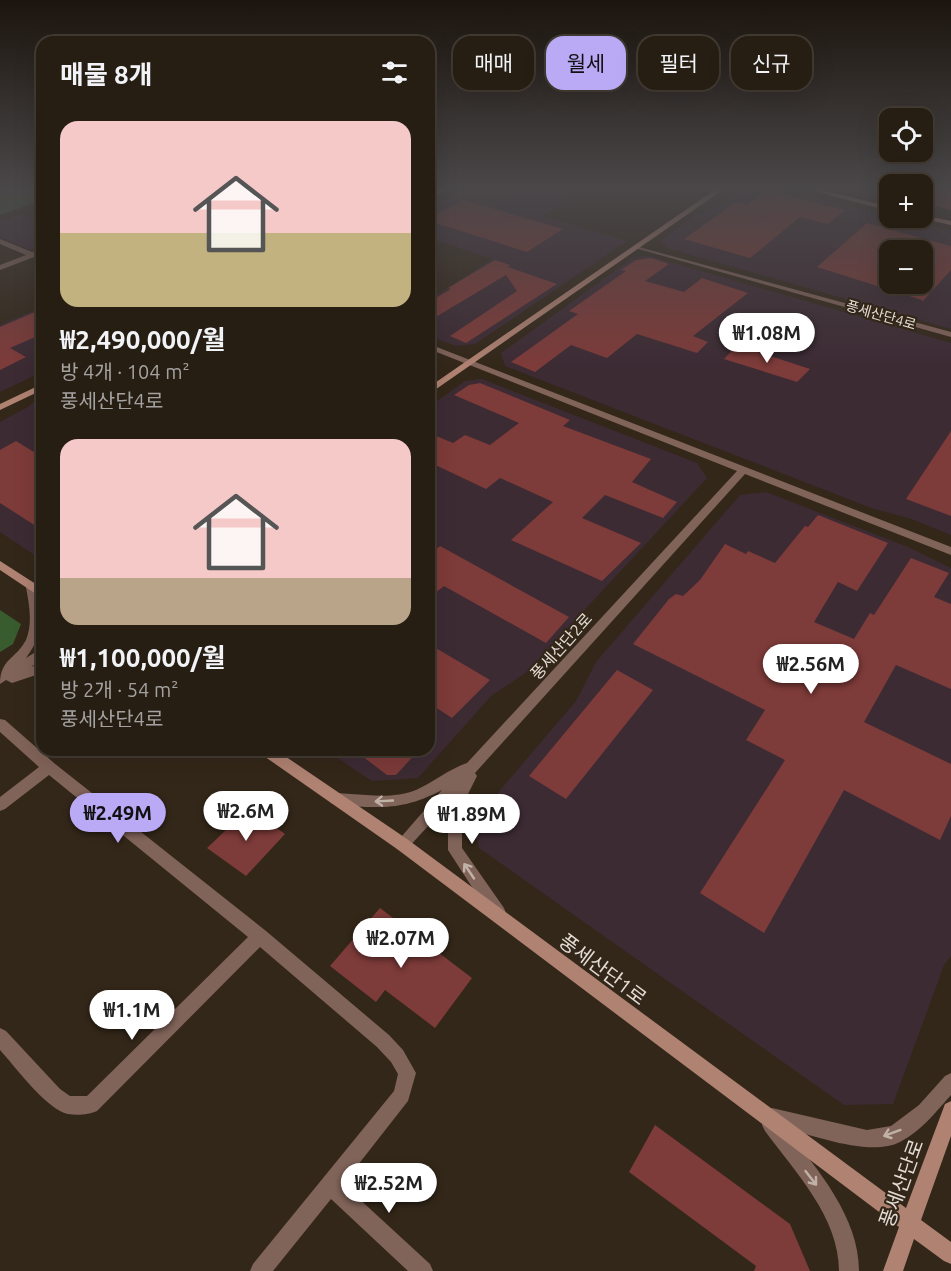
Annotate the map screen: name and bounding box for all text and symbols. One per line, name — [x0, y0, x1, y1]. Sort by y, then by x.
chip: 매매 — [453, 36, 534, 90]
chip: 월세 — [546, 36, 626, 90]
chip: 필터 — [638, 36, 719, 90]
chip: 신규 — [731, 36, 812, 90]
icon: filters — [378, 56, 411, 89]
text: 매물 8개 — [60, 60, 153, 89]
map controls — [879, 108, 933, 294]
button: locate — [879, 108, 933, 162]
icon: home — [182, 160, 290, 268]
button: + — [879, 174, 933, 228]
button: − — [879, 240, 933, 294]
street label: 풍세산단4로 — [844, 297, 918, 333]
pin: ₩1.08M — [718, 313, 816, 364]
text: ₩1.08M — [733, 321, 801, 344]
text: ₩2,490,000/월 — [60, 325, 226, 354]
text: 방 4개 · 104 m² — [60, 360, 190, 383]
text: 풍세산단4로 — [60, 389, 163, 412]
icon: home — [182, 478, 290, 586]
street label: 풍세산단2로 — [527, 609, 596, 683]
text: ₩1,100,000/월 — [60, 643, 226, 672]
pin: ₩2.56M — [762, 644, 860, 695]
text: ₩2.56M — [777, 652, 845, 675]
text: 방 2개 · 54 m² — [60, 678, 178, 701]
text: 풍세산단4로 — [60, 707, 163, 730]
pin: ₩2.6M — [204, 791, 288, 842]
pin: ₩2.49M — [69, 793, 167, 844]
pin: ₩1.89M — [423, 794, 521, 845]
one-way arrow — [374, 795, 394, 806]
text: ₩2.6M — [217, 799, 275, 822]
text: ₩2.49M — [84, 801, 152, 824]
text: ₩1.89M — [438, 802, 506, 825]
one-way arrow — [463, 863, 475, 880]
pin: ₩2.07M — [352, 918, 450, 969]
text: ₩2.07M — [367, 926, 435, 949]
street label: 풍세산단1로 — [555, 929, 651, 1009]
pin: ₩1.1M — [90, 990, 174, 1041]
text: ₩1.1M — [103, 998, 161, 1021]
one-way arrow — [884, 1129, 902, 1140]
street label: 풍세산단로 — [874, 1136, 928, 1230]
pin: ₩2.52M — [340, 1163, 438, 1214]
one-way arrow — [805, 1170, 818, 1186]
text: ₩2.52M — [355, 1171, 423, 1194]

